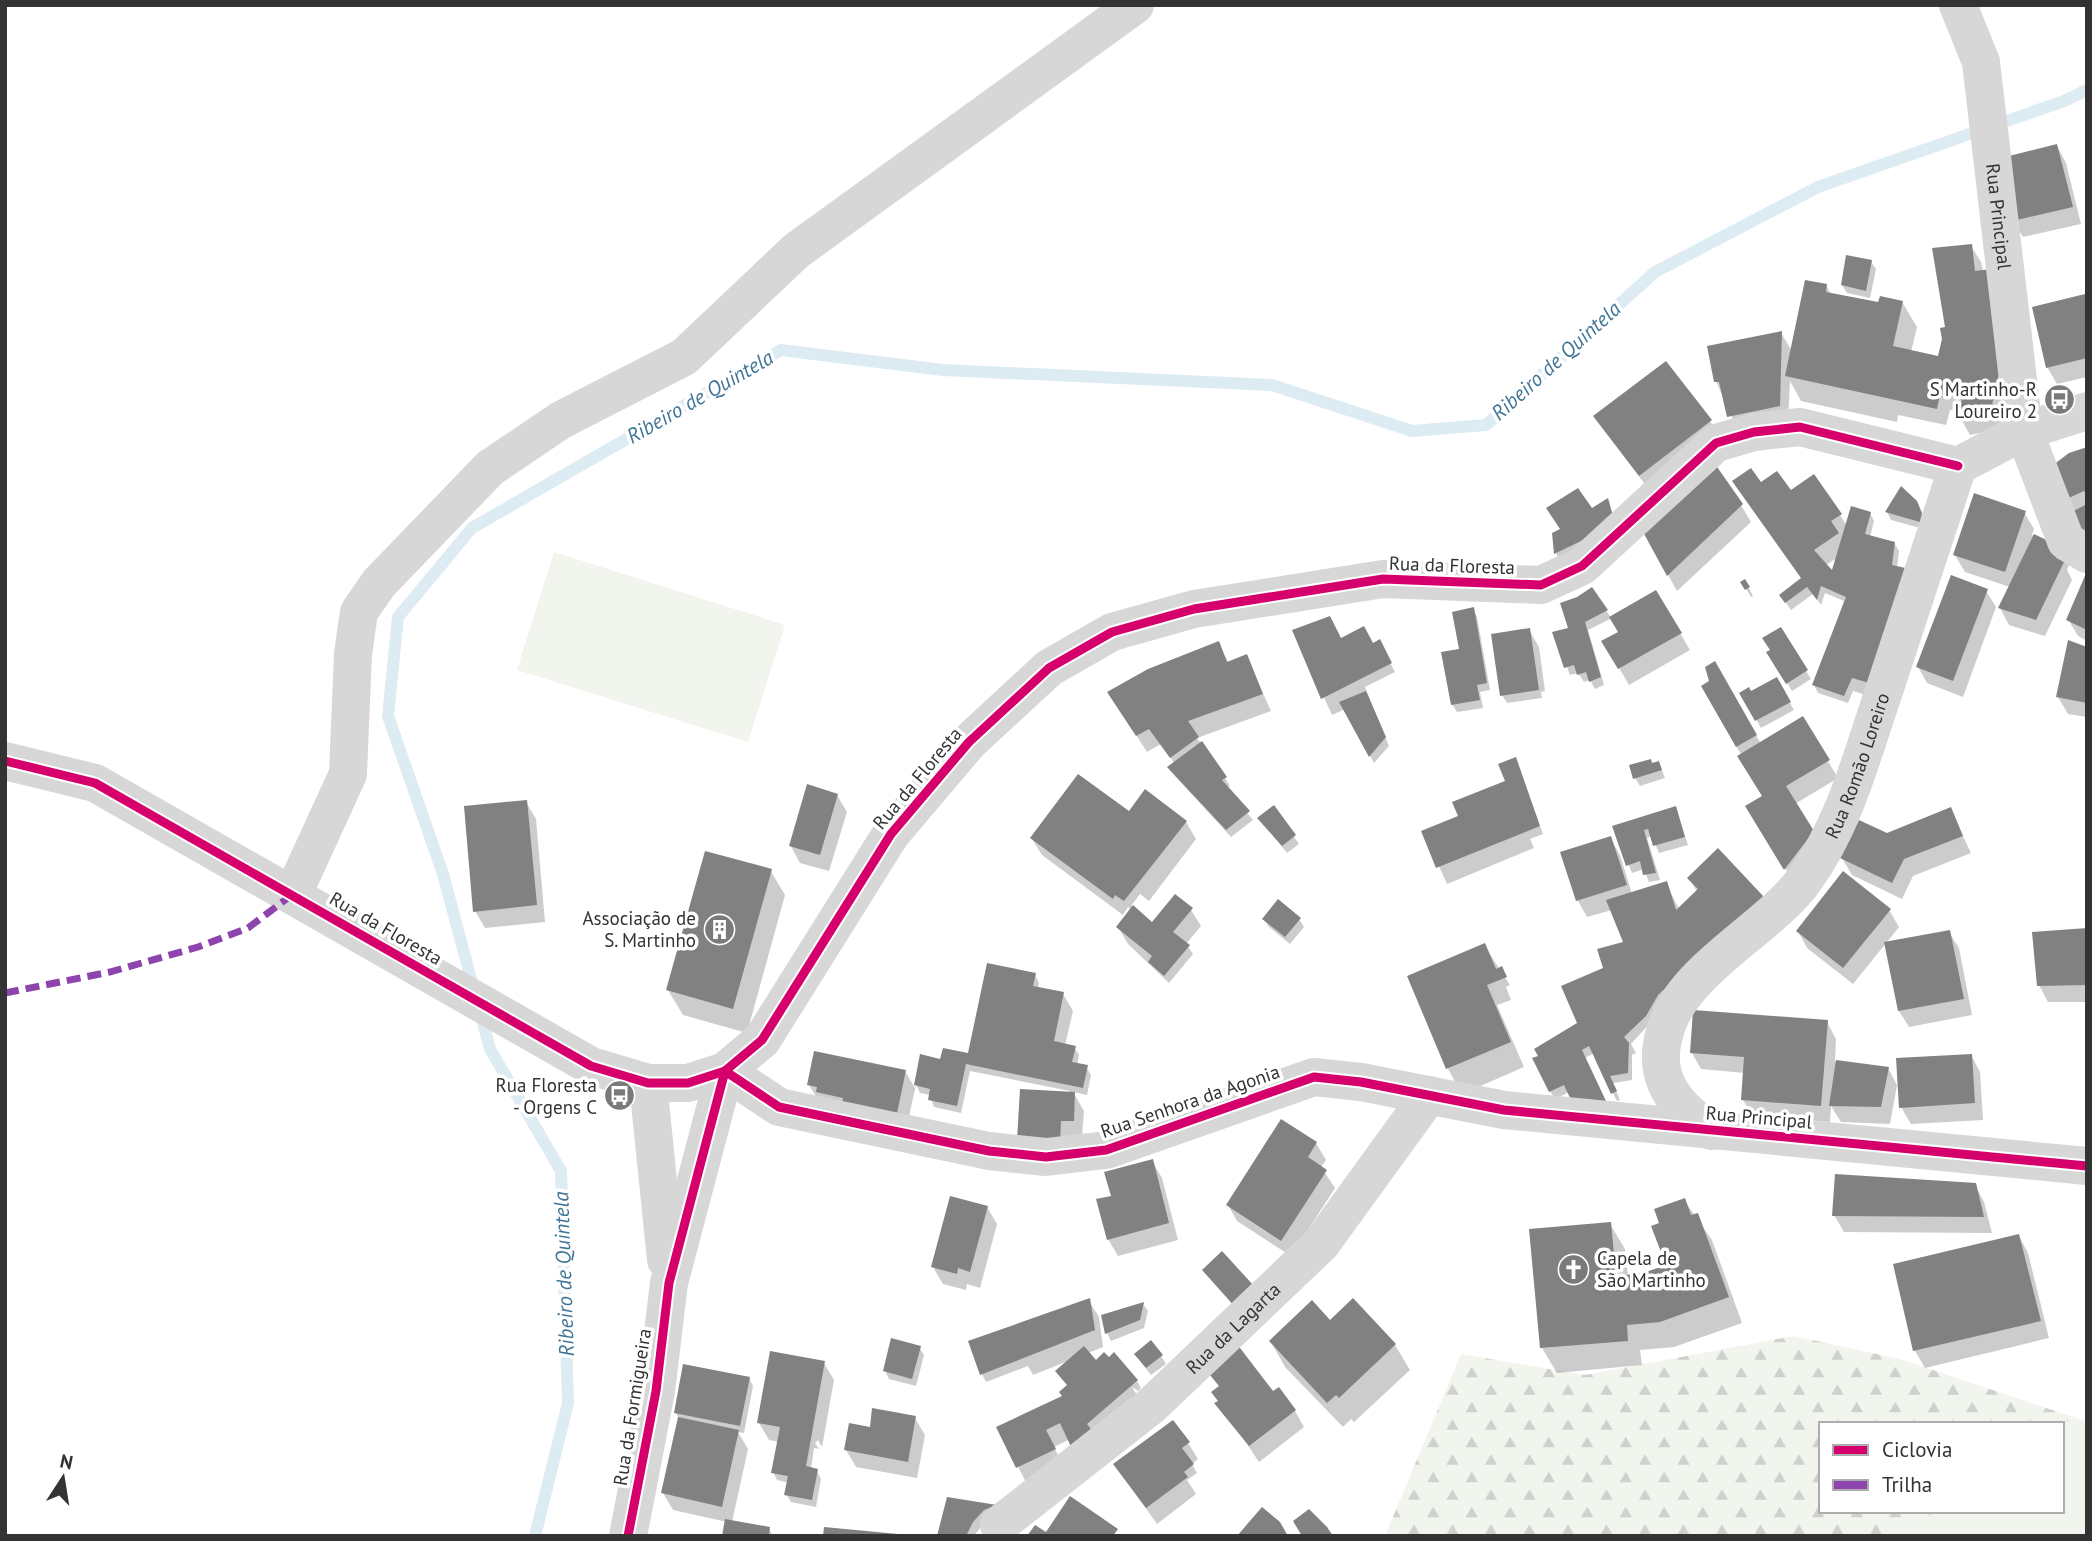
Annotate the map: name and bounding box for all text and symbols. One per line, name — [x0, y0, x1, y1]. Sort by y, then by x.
street label: Rua Principal — [1981, 162, 2017, 271]
water label: Ribeiro de Quintela — [1485, 295, 1627, 426]
water label: Ribeiro de Quintela — [622, 343, 779, 450]
place label: S Martinho-R Loureiro 2 — [1930, 377, 2037, 423]
bus stop icon: S Martinho-R Loureiro 2 — [2043, 383, 2077, 417]
street label: Rua da Floresta — [1389, 551, 1515, 579]
street label: Rua Romão Loreiro — [1819, 690, 1895, 842]
street label: Rua da Floresta — [867, 722, 967, 834]
street label: Rua da Floresta — [325, 886, 447, 970]
place label: Associação de S. Martinho — [582, 906, 696, 952]
building icon: Associação de S. Martinho — [702, 912, 736, 946]
street label: Rua Senhora da Agonia — [1097, 1059, 1283, 1143]
place label: Rua Floresta - Orgens C — [496, 1073, 597, 1119]
bus stop icon: Rua Floresta - Orgens C — [603, 1079, 637, 1113]
street label: Rua Principal — [1705, 1100, 1814, 1134]
water label: Ribeiro de Quintela — [547, 1190, 580, 1357]
place label: Capela de São Martinho — [1597, 1246, 1706, 1292]
church icon: Capela de São Martinho — [1557, 1252, 1591, 1286]
street label: Rua da Lagarta — [1180, 1277, 1285, 1379]
street label: Rua da Formigueira — [608, 1327, 656, 1487]
legend — [1819, 1422, 2064, 1513]
text: Ciclovia — [1882, 1436, 1952, 1463]
north arrow — [28, 1443, 98, 1513]
text: N — [58, 1448, 75, 1474]
text: Trilha — [1882, 1471, 1932, 1498]

